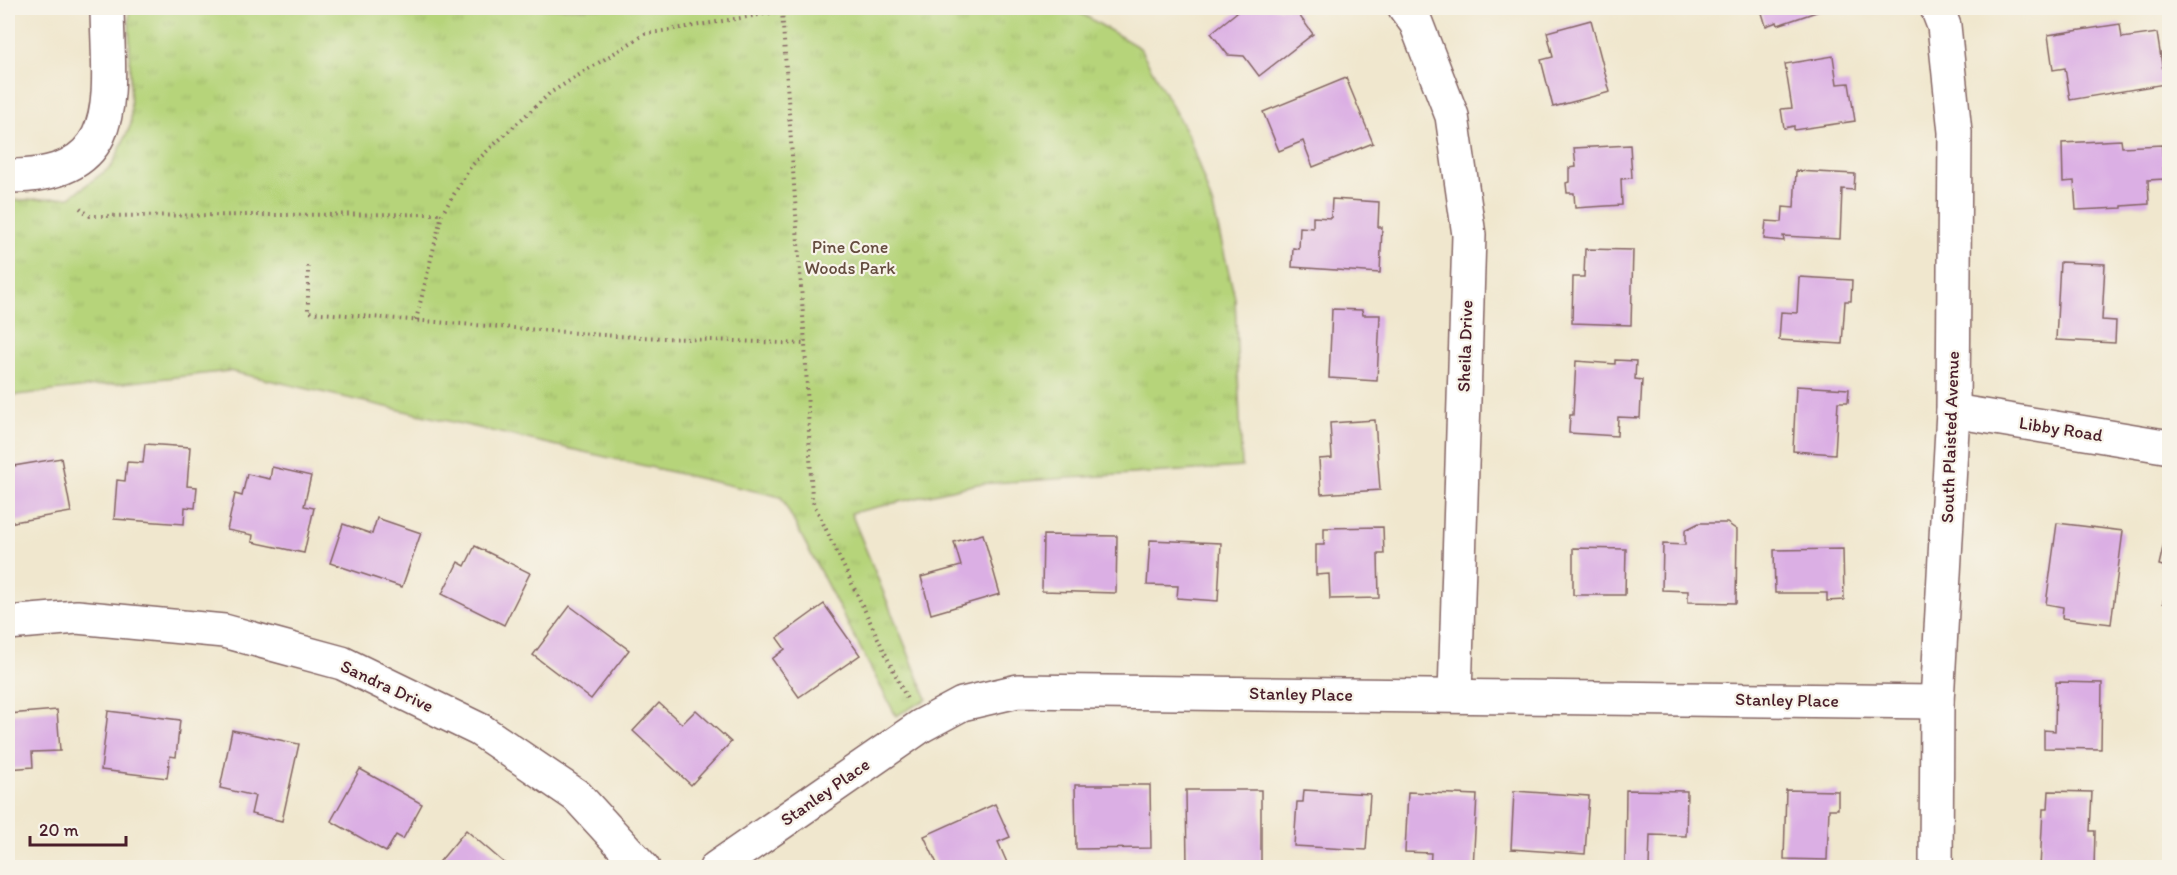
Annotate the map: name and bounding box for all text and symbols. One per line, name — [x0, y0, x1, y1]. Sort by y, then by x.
park label: Pine Cone Woods Park — [804, 236, 896, 279]
street label: Sheila Drive — [1452, 300, 1478, 392]
street label: South Plaisted Avenue — [1936, 351, 1964, 523]
street label: Libby Road — [2018, 412, 2105, 446]
street label: Sandra Drive — [337, 655, 437, 717]
street label: Stanley Place — [1249, 682, 1353, 706]
street label: Stanley Place — [1735, 688, 1839, 712]
street label: Stanley Place — [776, 753, 874, 831]
scale bar — [30, 809, 126, 847]
text: 20 m — [39, 819, 79, 841]

